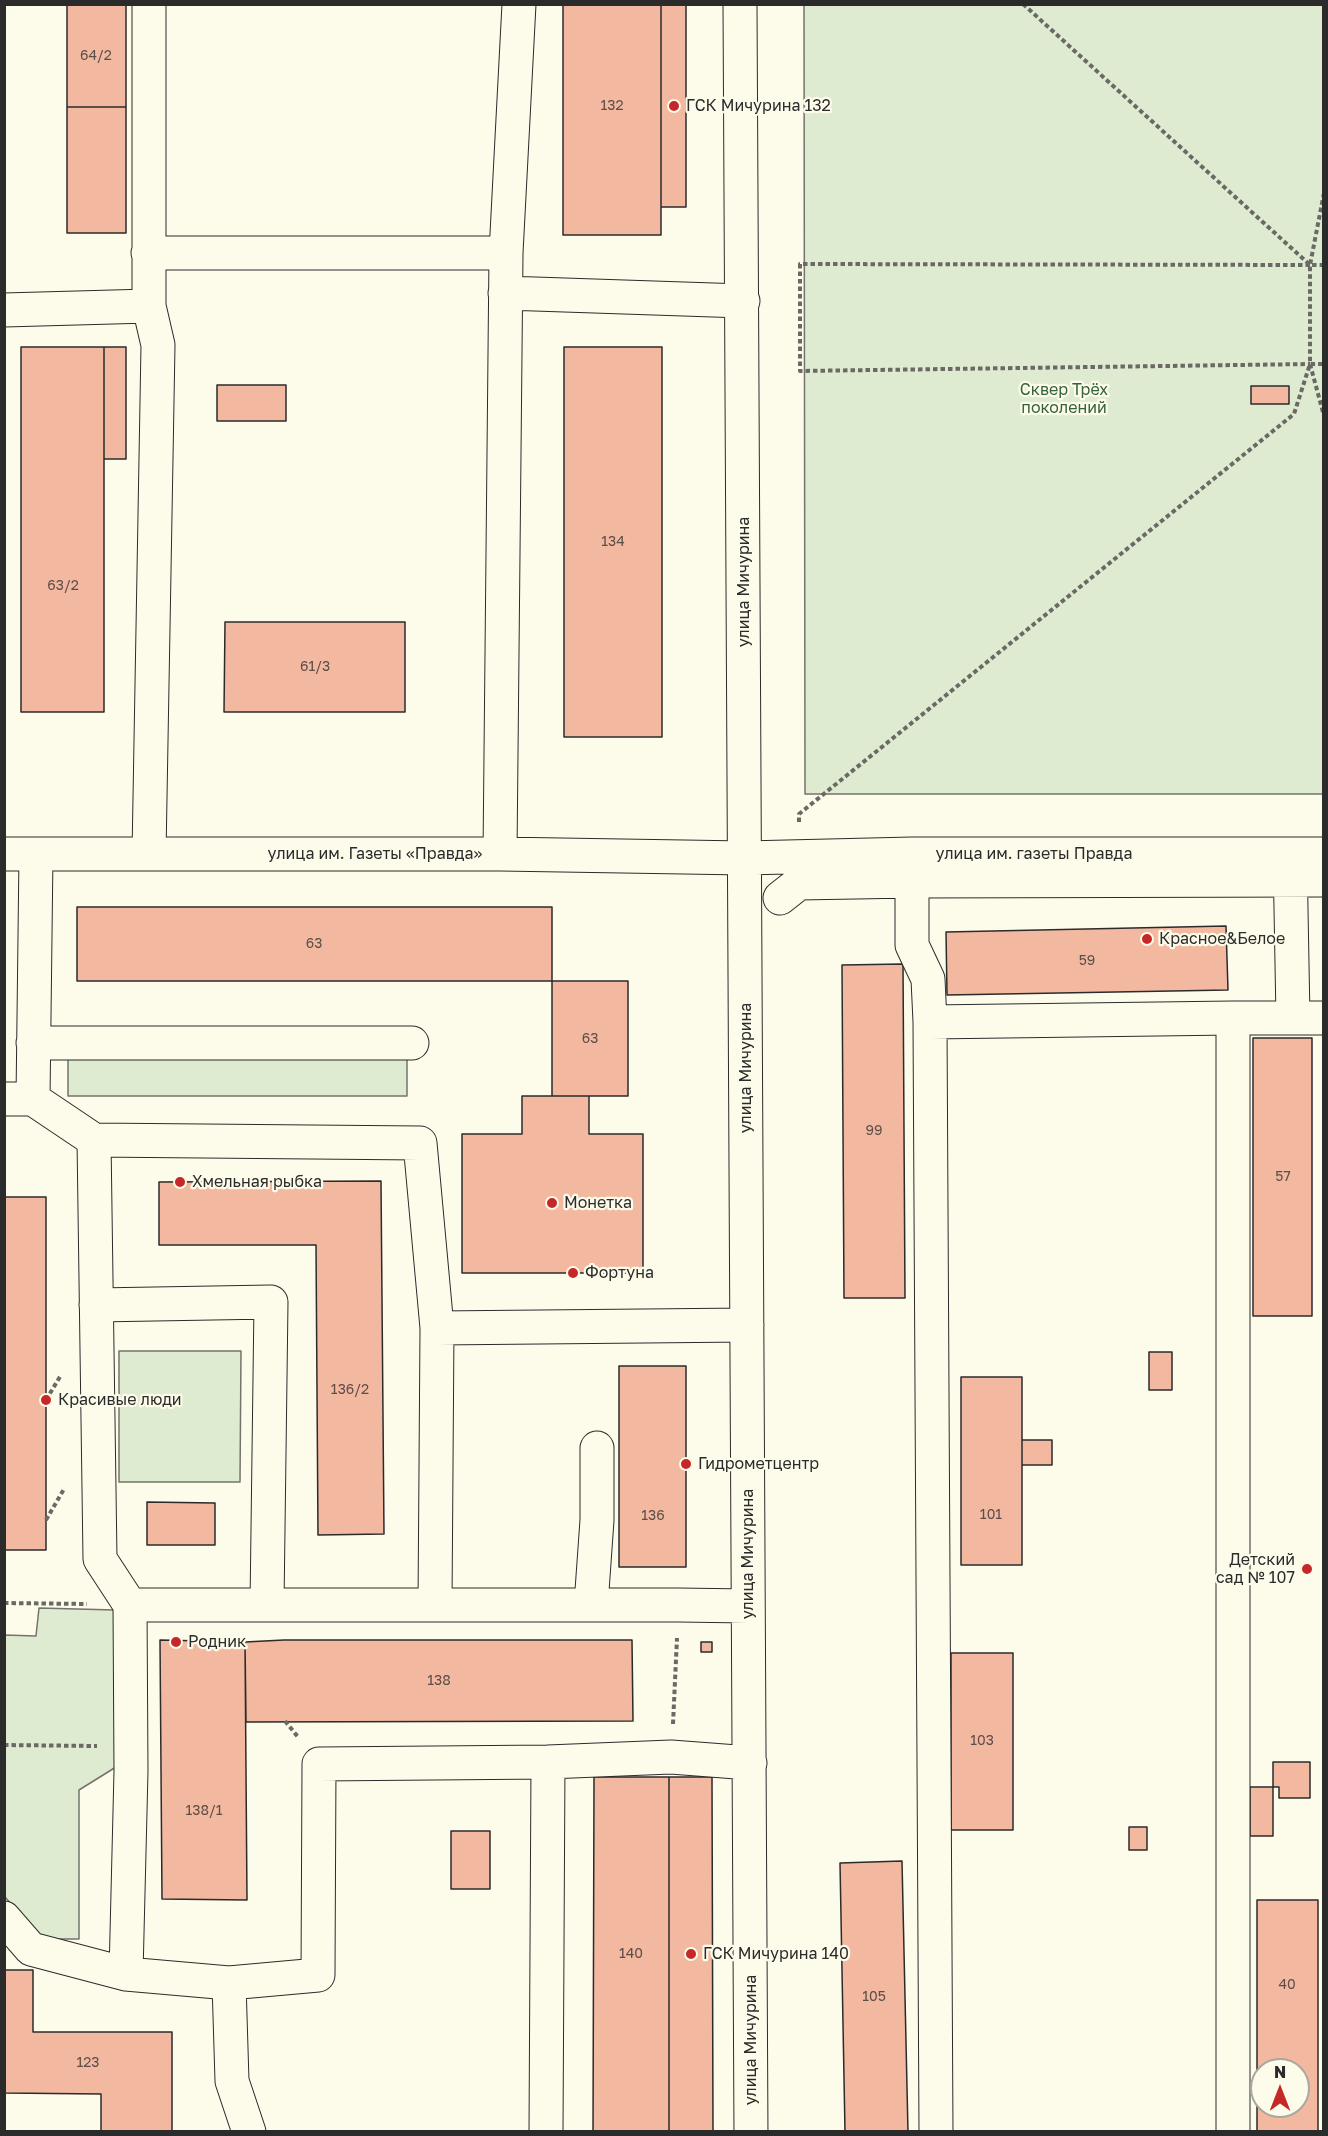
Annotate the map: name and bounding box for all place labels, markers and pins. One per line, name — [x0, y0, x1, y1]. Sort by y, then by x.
place label: ГСК Мичурина 132 — [686, 96, 831, 116]
marker: ГСК Мичурина 132 — [667, 99, 681, 113]
place label: Красное&Белое — [1159, 929, 1285, 949]
marker: Красное&Белое — [1140, 932, 1154, 946]
place label: Хмельная рыбка — [192, 1172, 322, 1192]
marker: Хмельная рыбка — [173, 1175, 187, 1189]
place label: Монетка — [564, 1193, 632, 1213]
marker: Монетка — [545, 1196, 559, 1210]
place label: Фортуна — [585, 1263, 654, 1283]
marker: Фортуна — [566, 1266, 580, 1280]
place label: Красивые люди — [58, 1390, 182, 1410]
marker: Красивые люди — [39, 1393, 53, 1407]
place label: Гидрометцентр — [698, 1454, 819, 1474]
marker: Гидрометцентр — [679, 1457, 693, 1471]
place label: Детский сад № 107 — [1216, 1550, 1295, 1588]
marker: Детский сад № 107 — [1300, 1562, 1314, 1576]
place label: Родник — [188, 1632, 246, 1652]
marker: Родник — [169, 1635, 183, 1649]
place label: ГСК Мичурина 140 — [703, 1944, 849, 1964]
marker: ГСК Мичурина 140 — [684, 1947, 698, 1961]

